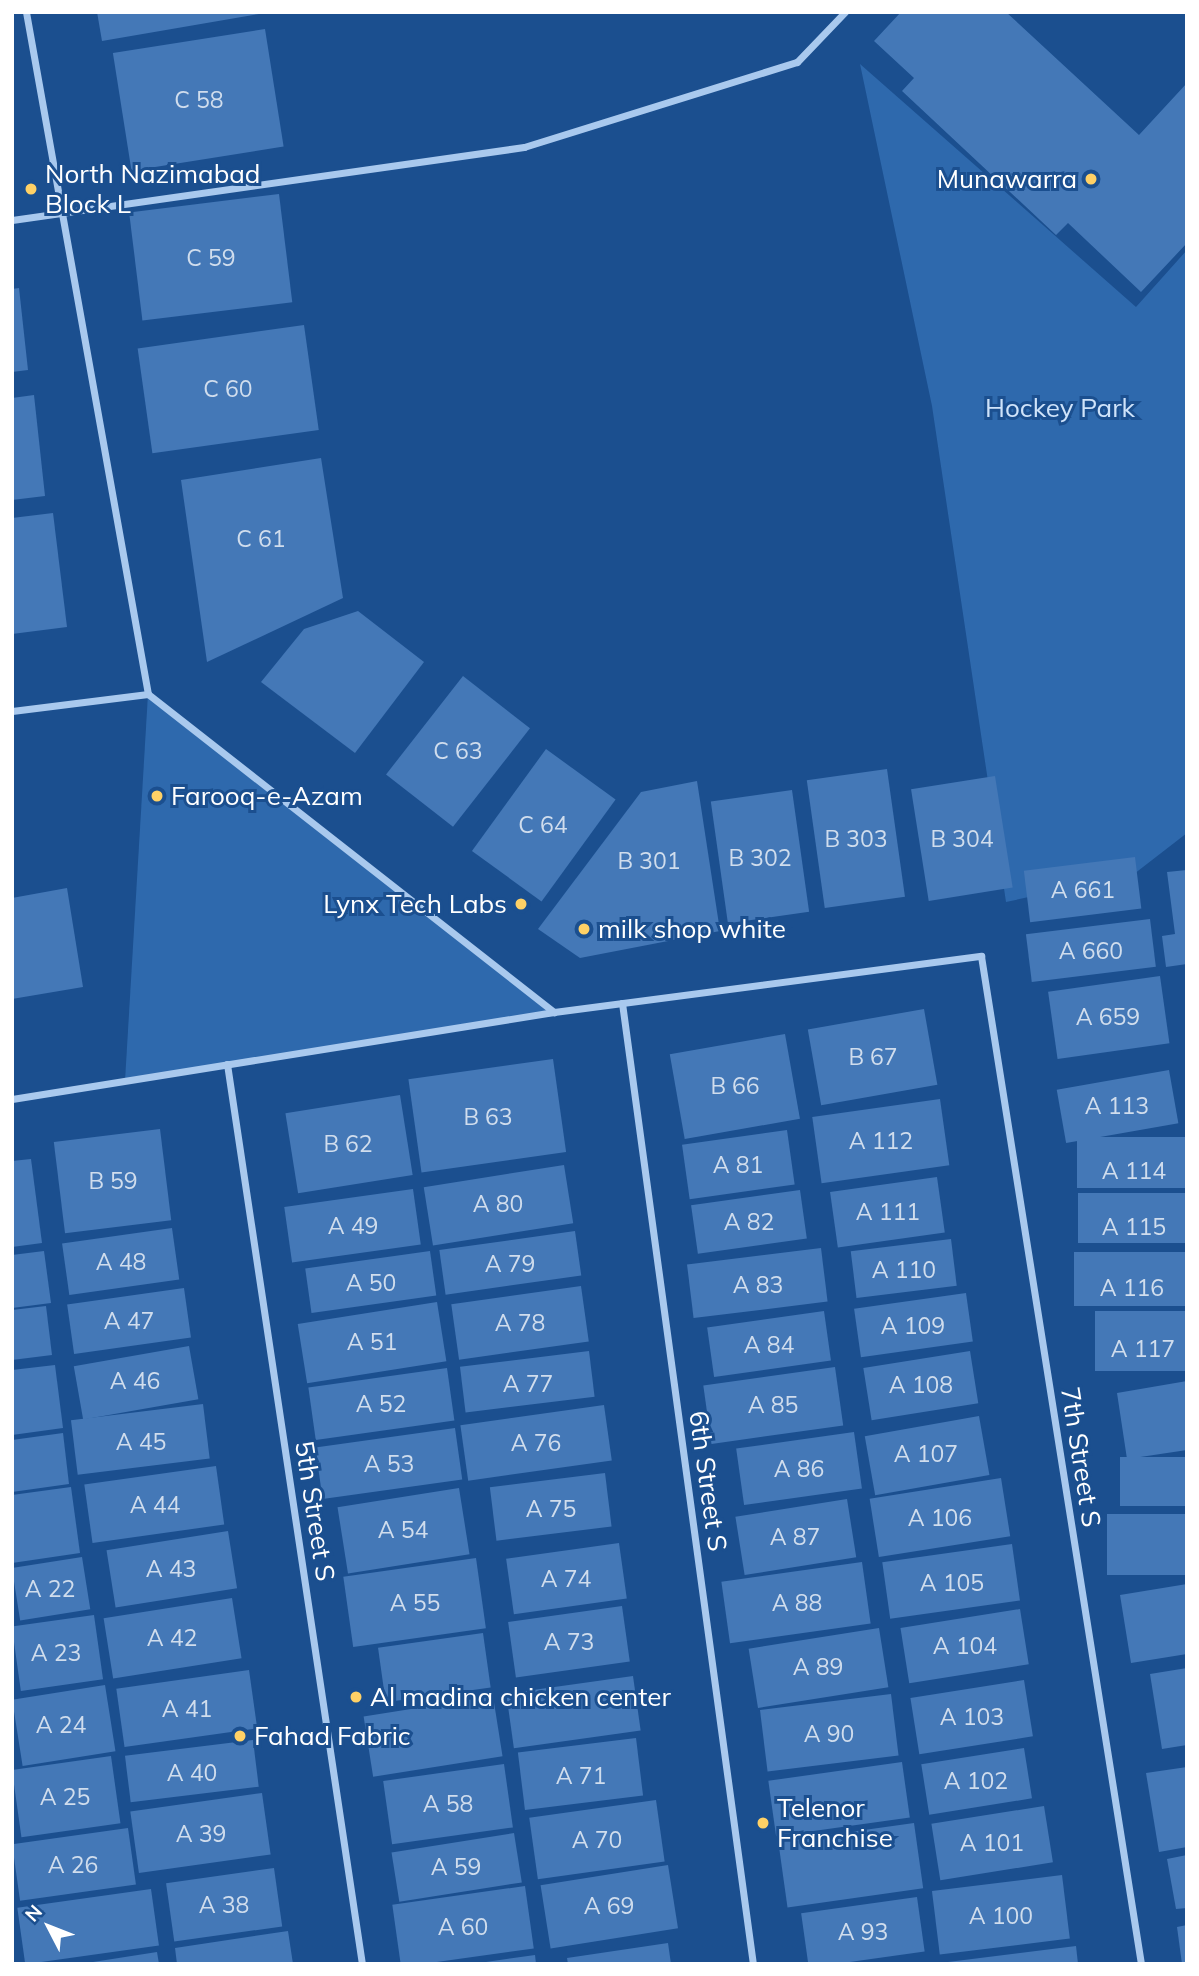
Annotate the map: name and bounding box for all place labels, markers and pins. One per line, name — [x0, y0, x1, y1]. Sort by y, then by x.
place label: North Nazimabad Block L — [45, 158, 260, 220]
place label: Munawarra — [937, 163, 1077, 195]
marker: Munawarra — [1083, 171, 1099, 187]
marker: North Nazimabad Block L — [23, 181, 39, 197]
place label: Farooq-e-Azam — [171, 780, 363, 812]
marker: Farooq-e-Azam — [149, 788, 165, 804]
place label: Lynx Tech Labs — [323, 888, 507, 920]
marker: Lynx Tech Labs — [513, 896, 529, 912]
place label: milk shop white — [598, 913, 786, 945]
marker: milk shop white — [576, 921, 592, 937]
place label: Al madina chicken center — [370, 1681, 671, 1713]
marker: Al madina chicken center — [348, 1689, 364, 1705]
place label: Fahad Fabric — [254, 1720, 411, 1752]
marker: Fahad Fabric — [232, 1728, 248, 1744]
place label: Telenor Franchise — [777, 1792, 893, 1854]
marker: Telenor Franchise — [755, 1815, 771, 1831]

